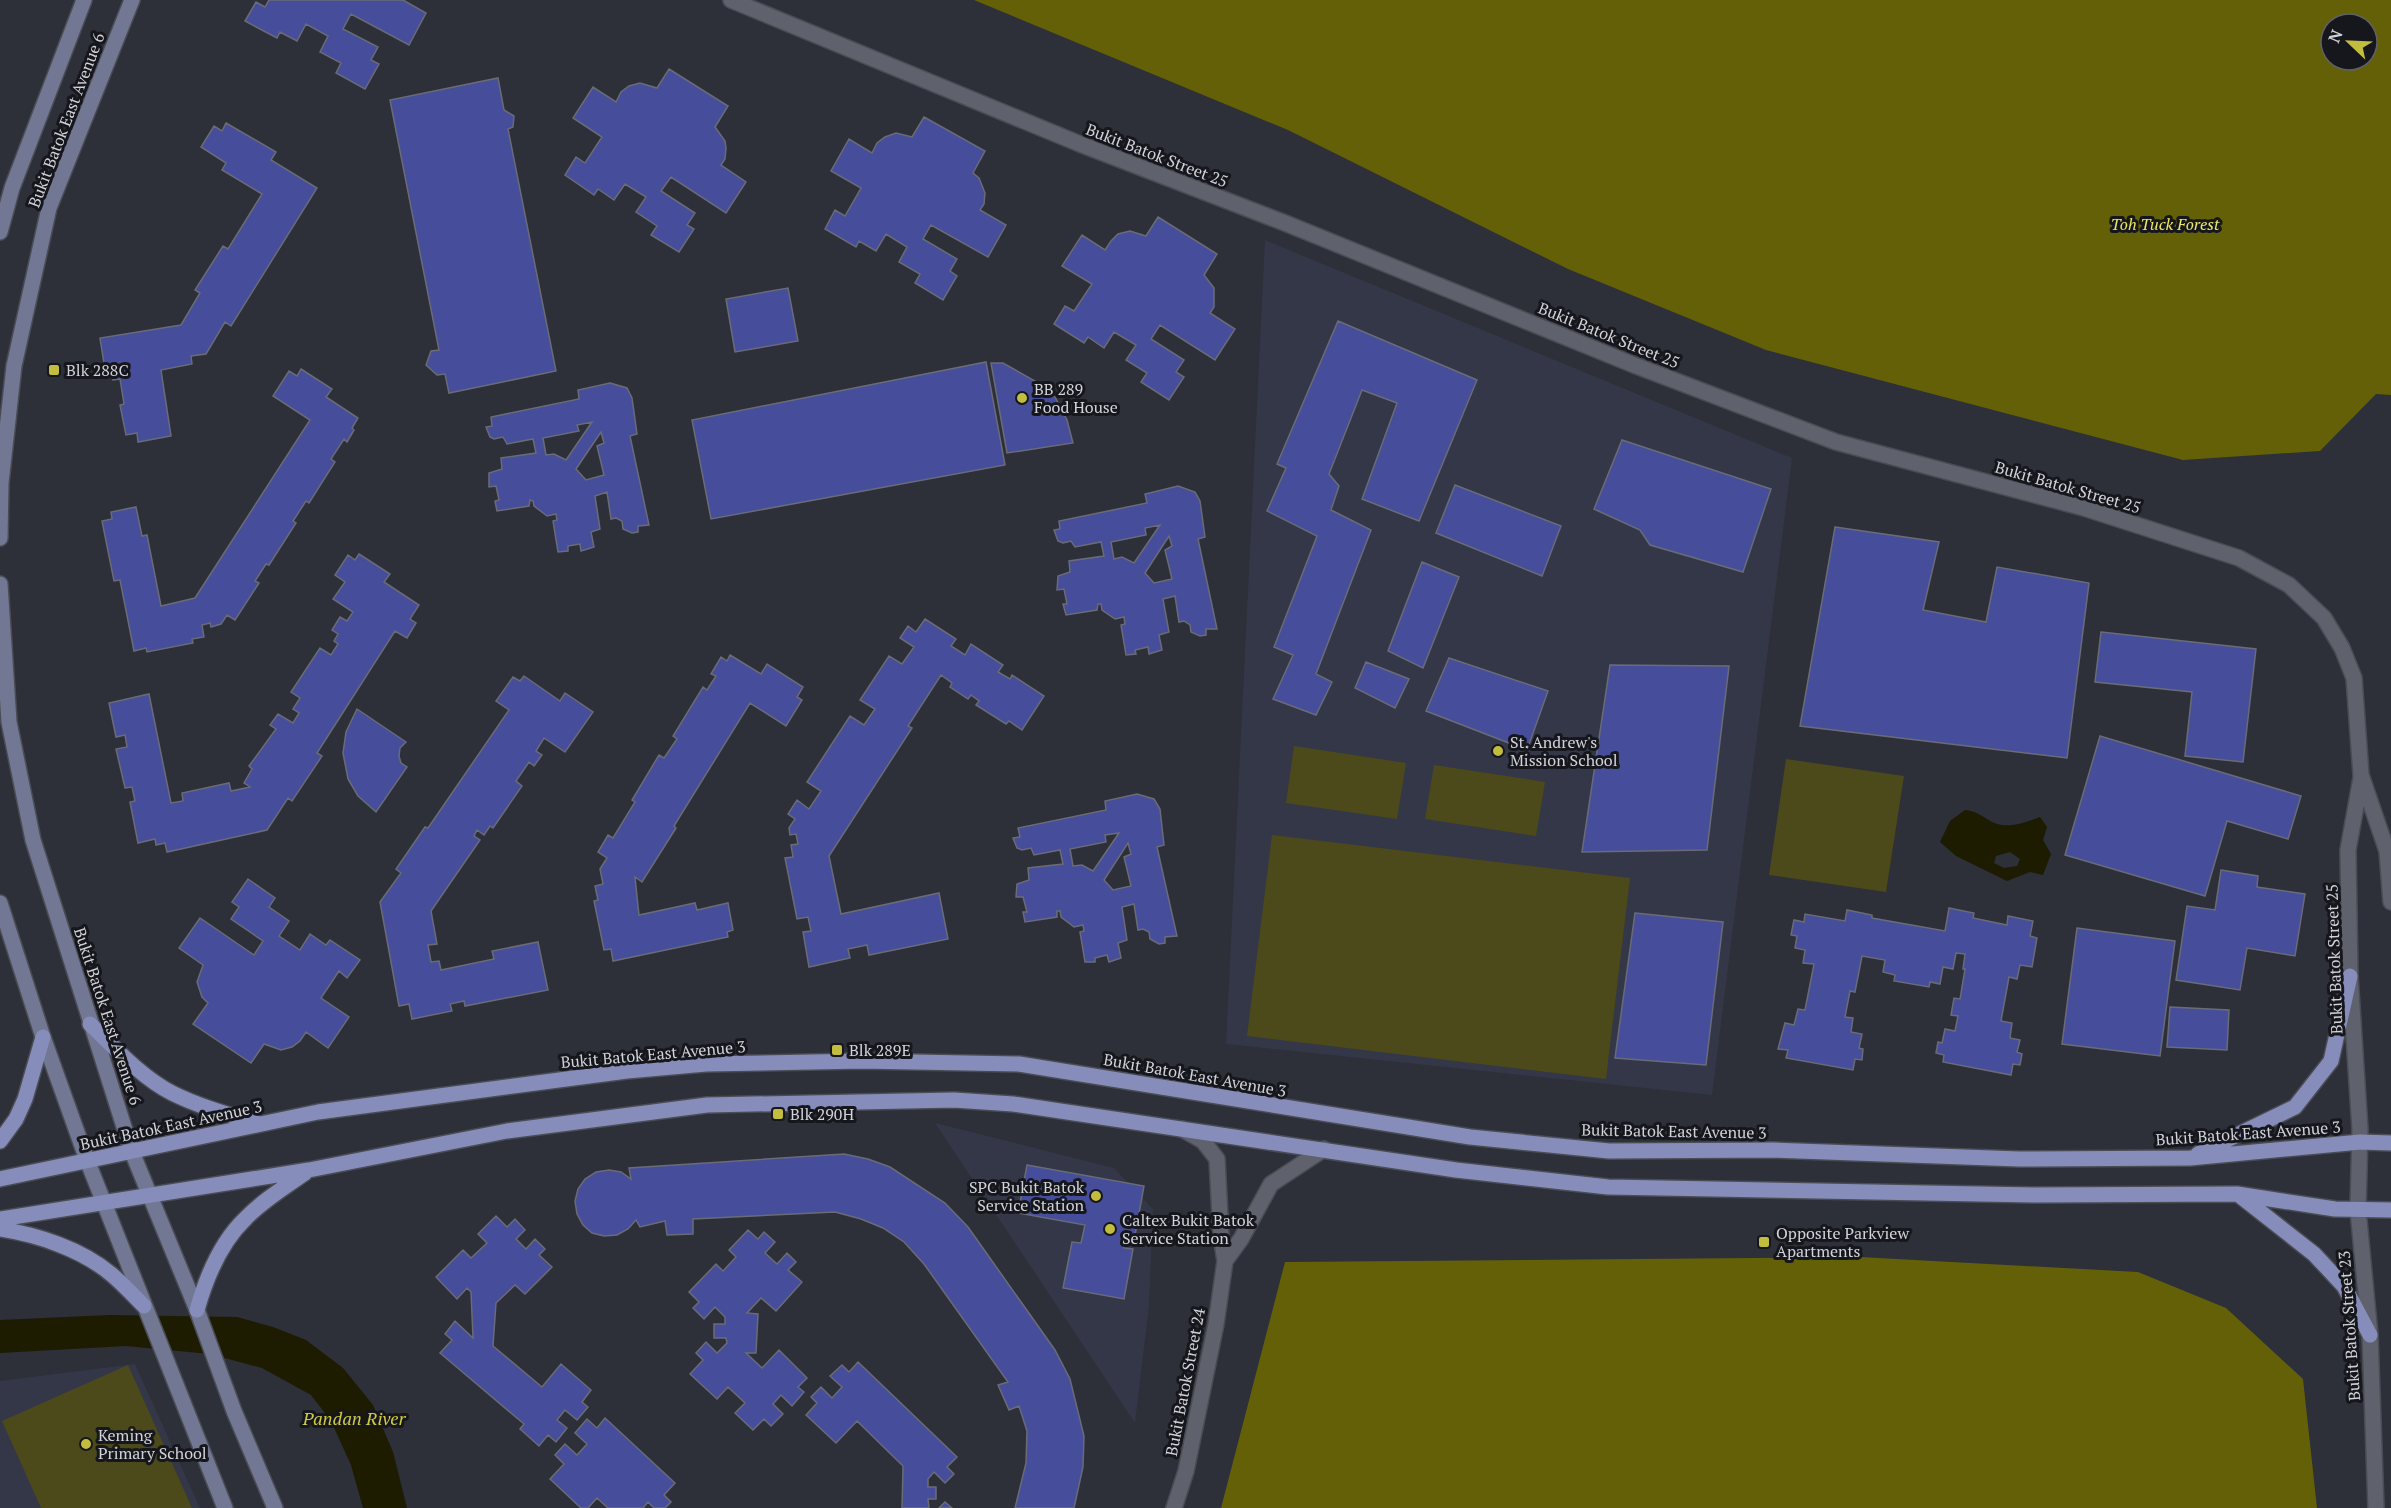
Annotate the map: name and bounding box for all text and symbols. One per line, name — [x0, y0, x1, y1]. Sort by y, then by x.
north arrow — [2319, 12, 2379, 72]
text: N — [2323, 26, 2348, 46]
street label: Bukit Batok East Avenue 6 — [23, 29, 110, 210]
street label: Bukit Batok Street 25 — [1083, 118, 1231, 192]
park label: Toh Tuck Forest — [2111, 213, 2220, 235]
street label: Bukit Batok Street 25 — [1535, 297, 1683, 373]
place label: Blk 288C — [66, 359, 129, 381]
marker: Blk 288C — [47, 363, 61, 377]
place label: BB 289 Food House — [1034, 378, 1118, 418]
marker: BB 289 Food House — [1015, 391, 1029, 405]
street label: Bukit Batok Street 25 — [1993, 456, 2143, 518]
place label: St. Andrew's Mission School — [1510, 731, 1618, 771]
marker: St. Andrew's Mission School — [1491, 744, 1505, 758]
street label: Bukit Batok Street 25 — [2320, 883, 2348, 1035]
street label: Bukit Batok East Avenue 6 — [69, 924, 147, 1108]
street label: Bukit Batok East Avenue 3 — [560, 1035, 746, 1073]
place label: Blk 289E — [849, 1039, 911, 1061]
marker: Blk 289E — [830, 1043, 844, 1057]
street label: Bukit Batok East Avenue 3 — [1102, 1048, 1288, 1102]
street label: Bukit Batok East Avenue 3 — [78, 1095, 264, 1155]
place label: Blk 290H — [790, 1103, 854, 1125]
marker: Blk 290H — [771, 1107, 785, 1121]
street label: Bukit Batok East Avenue 3 — [2155, 1116, 2341, 1150]
street label: Bukit Batok East Avenue 3 — [1581, 1118, 1767, 1144]
place label: SPC Bukit Batok Service Station — [969, 1176, 1085, 1216]
marker: SPC Bukit Batok Service Station — [1089, 1189, 1103, 1203]
place label: Caltex Bukit Batok Service Station — [1122, 1209, 1255, 1249]
marker: Caltex Bukit Batok Service Station — [1103, 1222, 1117, 1236]
place label: Opposite Parkview Apartments — [1776, 1222, 1909, 1262]
marker: Opposite Parkview Apartments — [1757, 1235, 1771, 1249]
street label: Bukit Batok Street 23 — [2333, 1250, 2365, 1402]
street label: Bukit Batok Street 24 — [1160, 1306, 1210, 1458]
water label: Pandan River — [302, 1406, 406, 1430]
place label: Keming Primary School — [98, 1424, 207, 1464]
marker: Keming Primary School — [79, 1437, 93, 1451]

